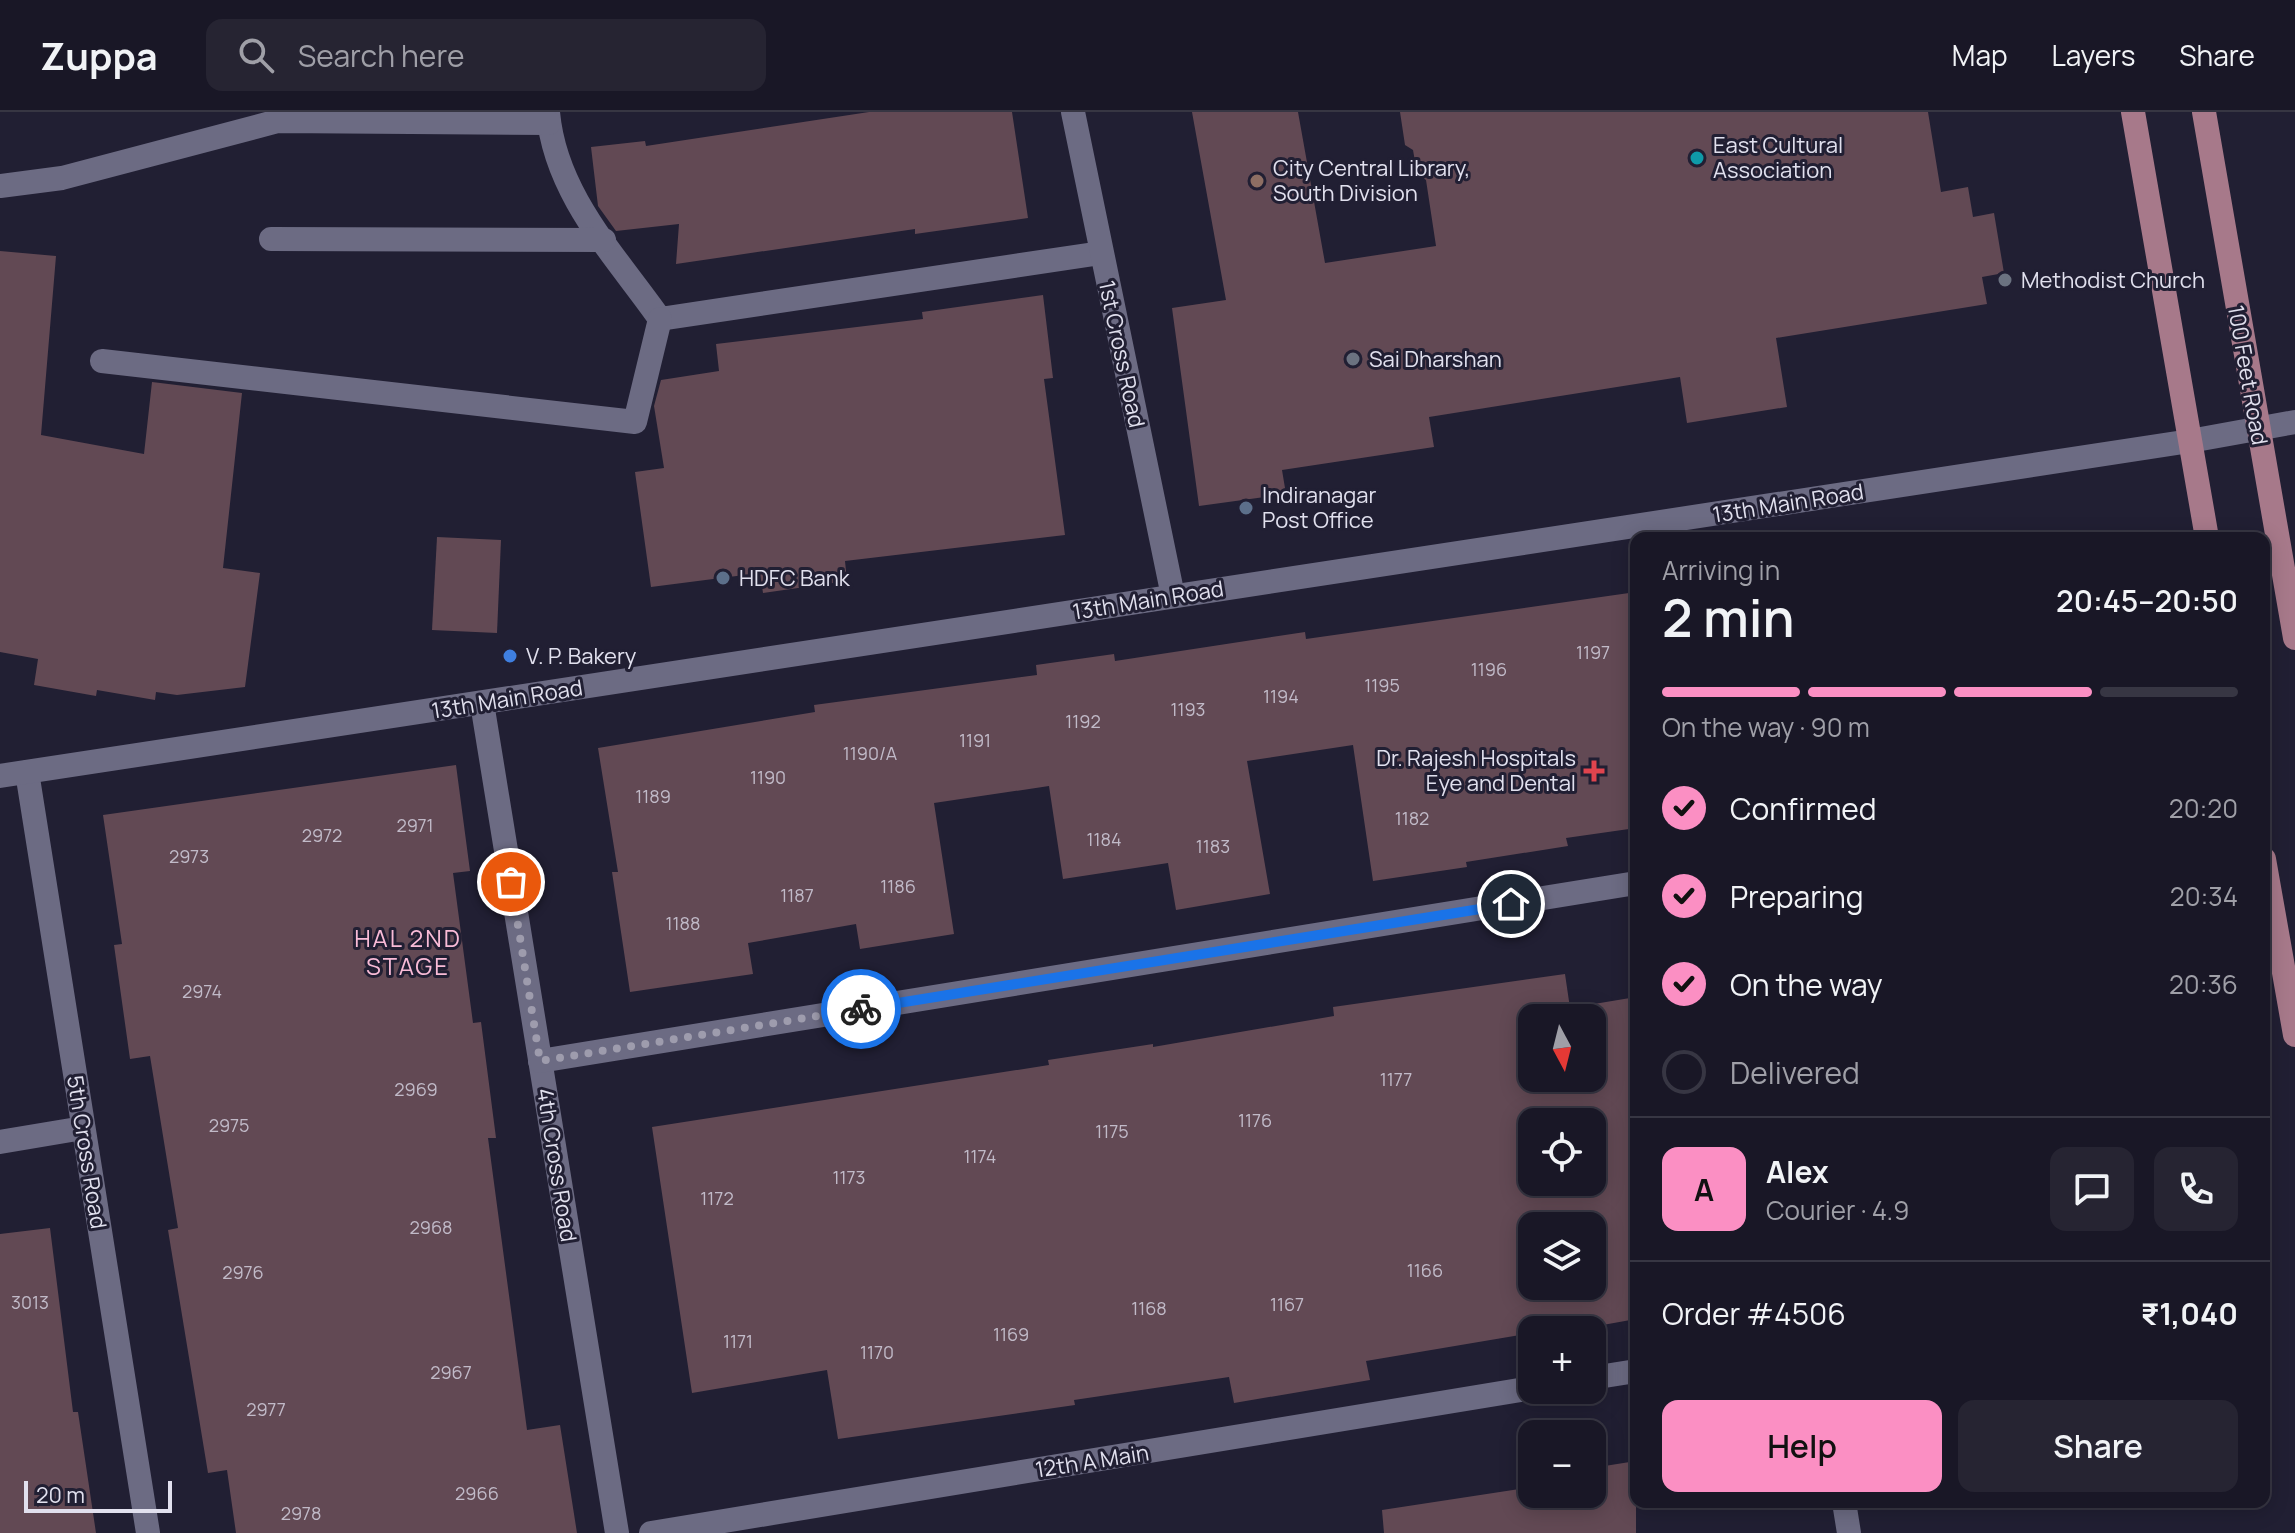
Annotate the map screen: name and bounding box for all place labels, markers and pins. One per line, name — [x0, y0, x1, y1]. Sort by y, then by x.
place label: East Cultural Association — [1713, 130, 1843, 185]
marker: East Cultural Association — [1688, 149, 1706, 167]
place label: City Central Library, South Division — [1273, 153, 1470, 208]
marker: City Central Library, South Division — [1248, 172, 1266, 190]
place label: Methodist Church — [2021, 265, 2205, 295]
marker: Methodist Church — [1996, 271, 2014, 289]
place label: Sai Dharshan — [1369, 344, 1502, 374]
marker: Sai Dharshan — [1344, 350, 1362, 368]
place label: Indiranagar Post Office — [1262, 480, 1377, 535]
marker: Indiranagar Post Office — [1237, 499, 1255, 517]
place label: HDFC Bank — [739, 563, 851, 593]
marker: HDFC Bank — [714, 569, 732, 587]
place label: V. P. Bakery — [526, 641, 637, 671]
marker: V. P. Bakery — [501, 647, 519, 665]
place label: Dr. Rajesh Hospitals Eye and Dental — [1376, 743, 1576, 798]
marker: Dr. Rajesh Hospitals Eye and Dental — [1583, 760, 1605, 782]
pin — [477, 848, 545, 916]
pin — [1477, 870, 1545, 938]

